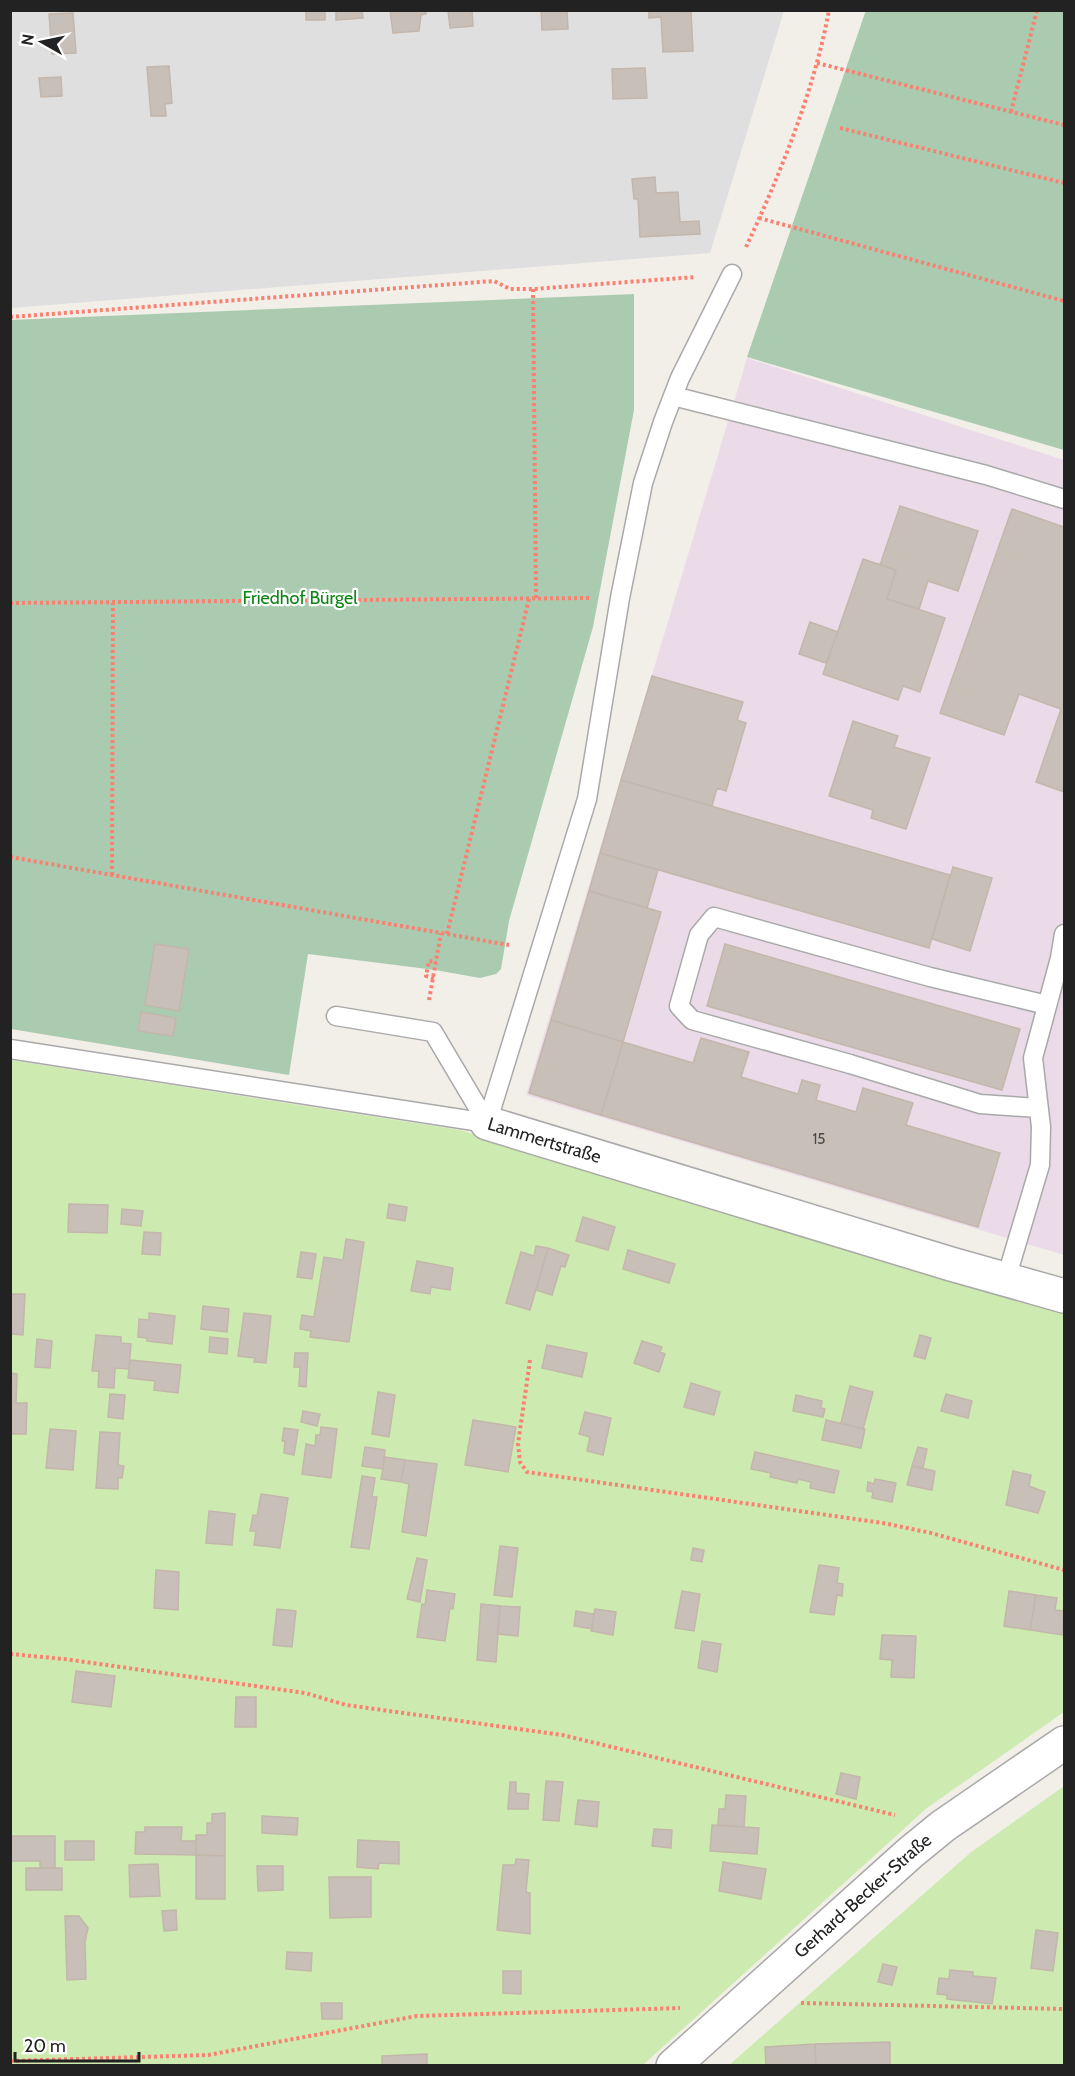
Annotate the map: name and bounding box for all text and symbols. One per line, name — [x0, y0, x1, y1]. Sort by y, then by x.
north arrow — [12, 12, 72, 72]
text: N — [17, 33, 38, 47]
park label: Friedhof Bürgel — [243, 587, 358, 609]
street label: Lammertstraße — [485, 1113, 604, 1168]
house number: 15 — [812, 1130, 826, 1148]
street label: Gerhard-Becker-Straße — [790, 1829, 936, 1963]
scale bar — [15, 2025, 140, 2063]
text: 20 m — [24, 2035, 66, 2057]

